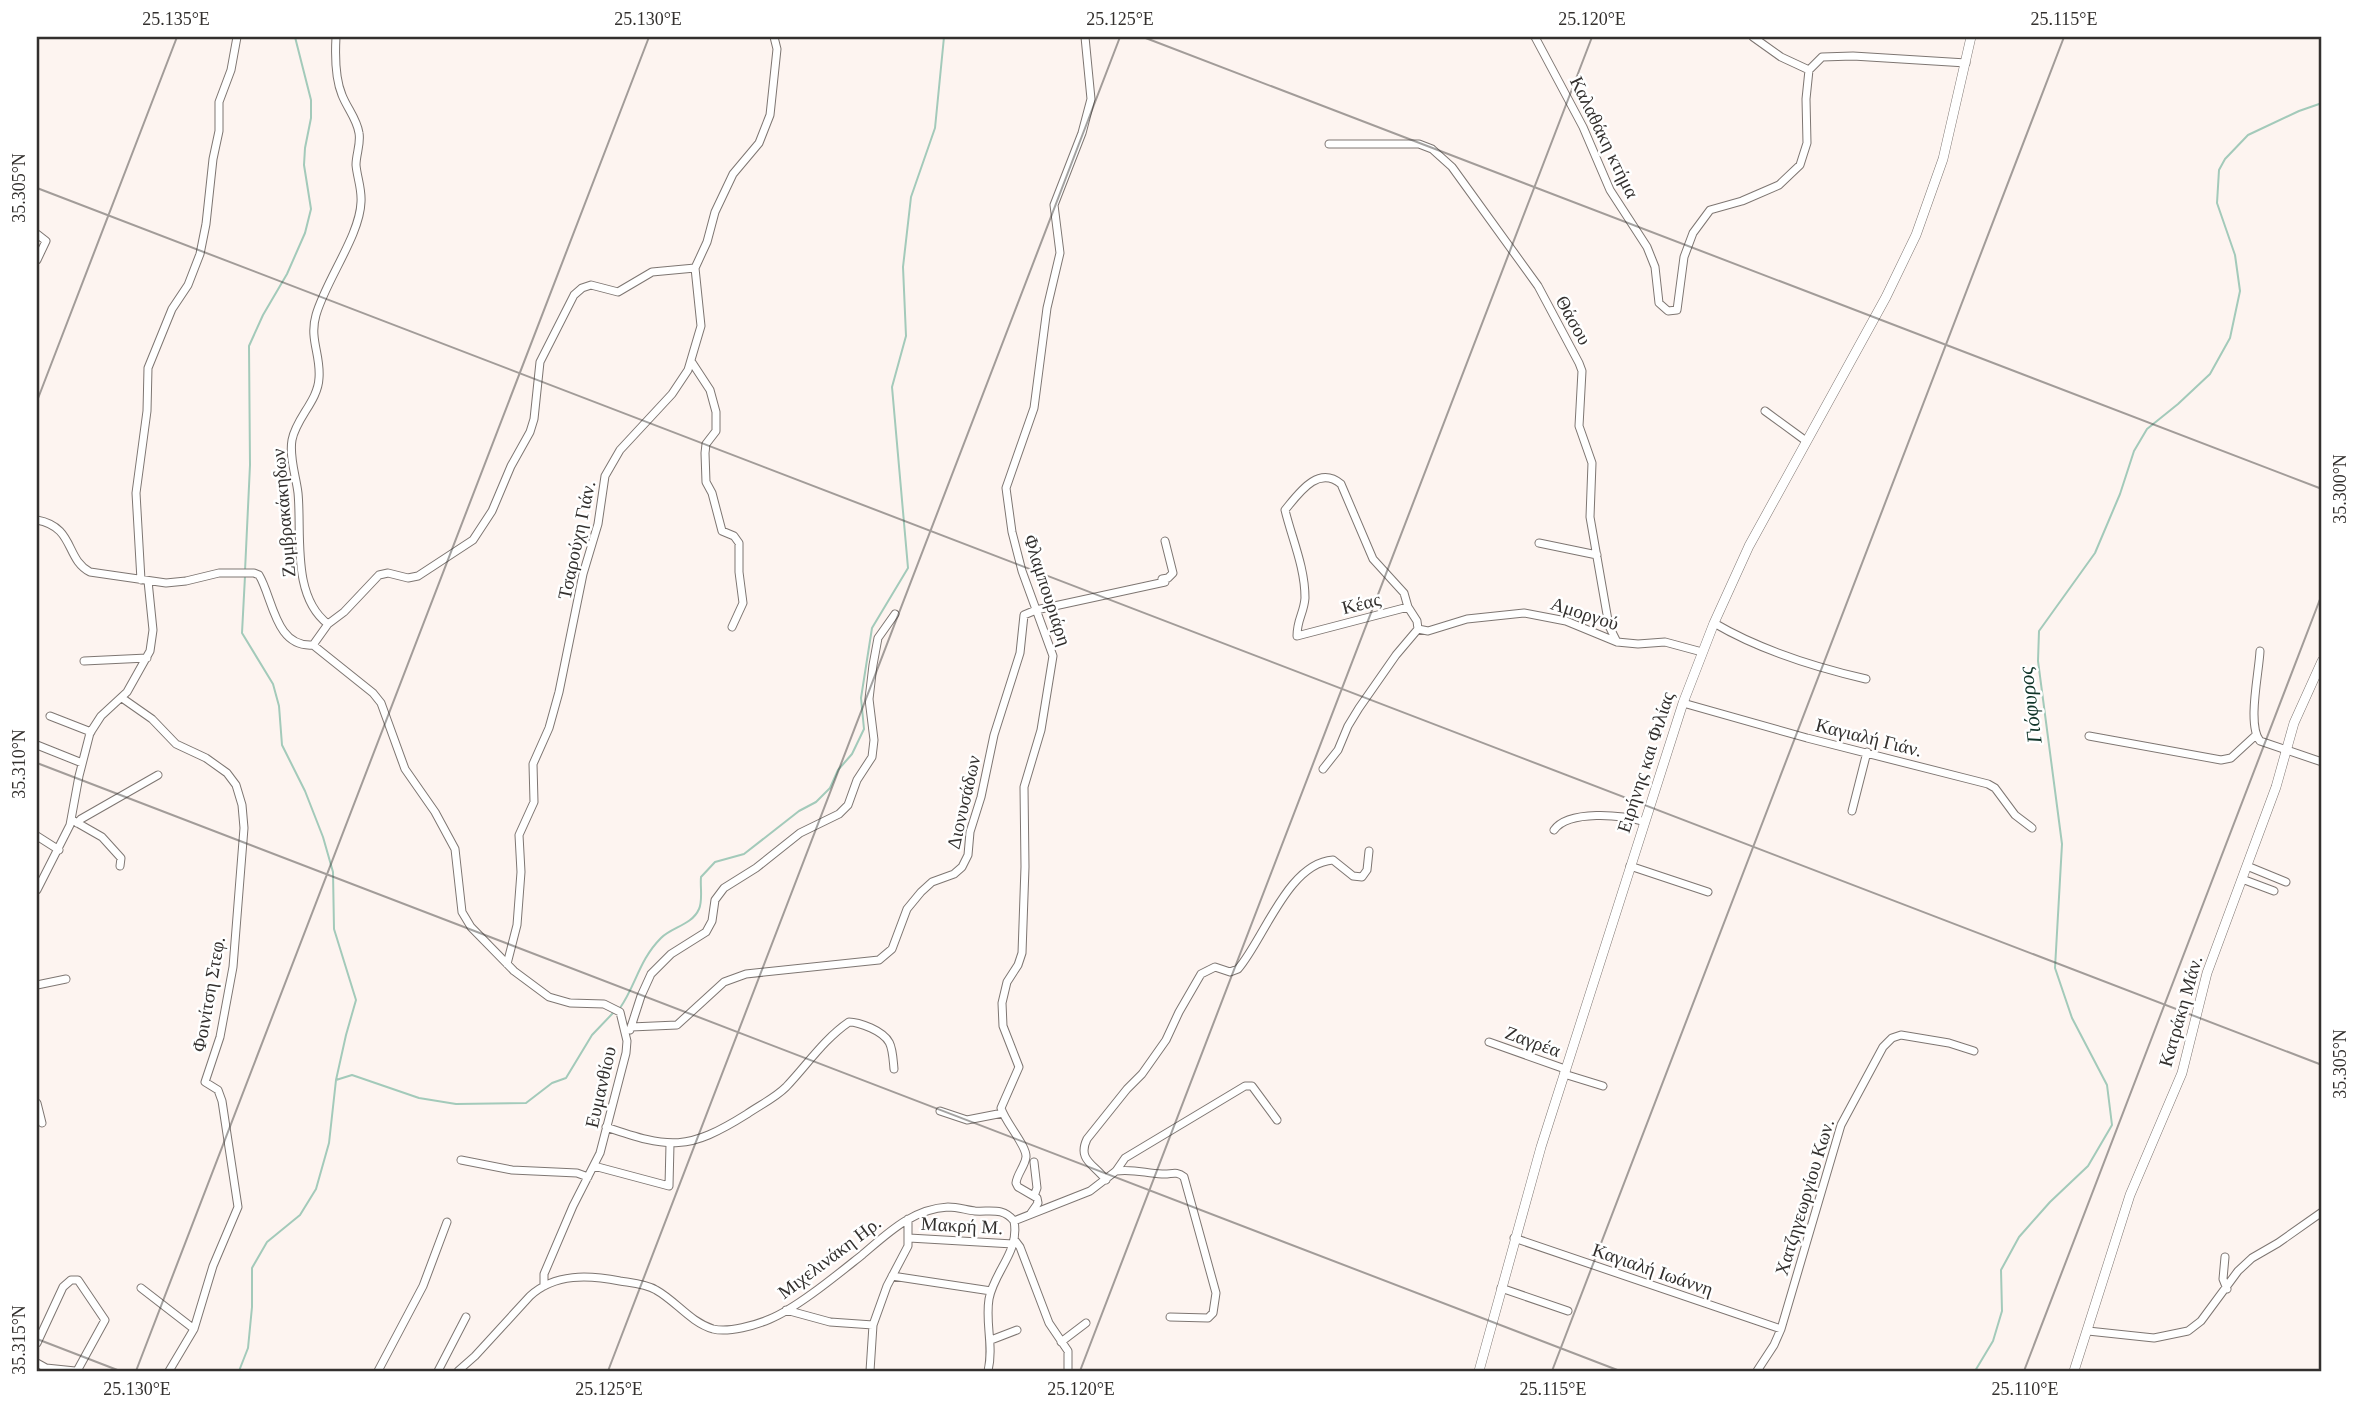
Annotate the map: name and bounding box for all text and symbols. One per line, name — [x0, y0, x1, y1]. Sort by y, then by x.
text: 25.135°E — [142, 9, 210, 29]
text: 25.130°E — [614, 9, 682, 29]
text: 25.125°E — [1086, 9, 1154, 29]
text: 25.120°E — [1558, 9, 1626, 29]
text: 25.115°E — [2030, 9, 2098, 29]
street label: Καλαθάκη κτήμα — [1566, 73, 1643, 202]
text: 35.305°N — [9, 153, 29, 223]
street label: Θάσου — [1552, 292, 1596, 348]
street label: Ζυμβρακάκηδων — [267, 447, 300, 578]
text: 35.300°N — [2330, 454, 2350, 524]
street label: Τσαρούχη Γιάν. — [554, 479, 599, 601]
street label: Φλαμπουριάρη — [1020, 532, 1075, 648]
street label: Κέας — [1340, 588, 1383, 618]
street label: Αμοργού — [1548, 593, 1621, 634]
water label: Γιόφυρος — [2013, 665, 2047, 746]
street label: Ειρήνης και Φιλίας — [1613, 689, 1678, 835]
street label: Καγιαλή Γιάν. — [1814, 714, 1924, 761]
text: 35.310°N — [9, 729, 29, 799]
street label: Διονυσάδων — [943, 753, 985, 851]
street label: Φοινίτση Στεφ. — [188, 935, 229, 1053]
street label: Κατράκη Μάν. — [2155, 953, 2206, 1069]
street label: Ζαγρέα — [1502, 1022, 1563, 1061]
text: 35.305°N — [2330, 1029, 2350, 1099]
street label: Ευμανθίου — [581, 1044, 620, 1130]
street label: Χατζηγεωργίου Κων. — [1771, 1116, 1838, 1278]
street label: Μιχελινάκη Ηρ. — [774, 1212, 885, 1303]
street label: Μακρή Μ. — [920, 1213, 1004, 1238]
street label: Καγιαλή Ιωάννη — [1590, 1239, 1716, 1300]
text: 35.315°N — [9, 1305, 29, 1375]
text: 25.130°E — [103, 1379, 171, 1399]
text: 25.125°E — [575, 1379, 643, 1399]
text: 25.120°E — [1047, 1379, 1115, 1399]
text: 25.115°E — [1519, 1379, 1587, 1399]
text: 25.110°E — [1991, 1379, 2059, 1399]

